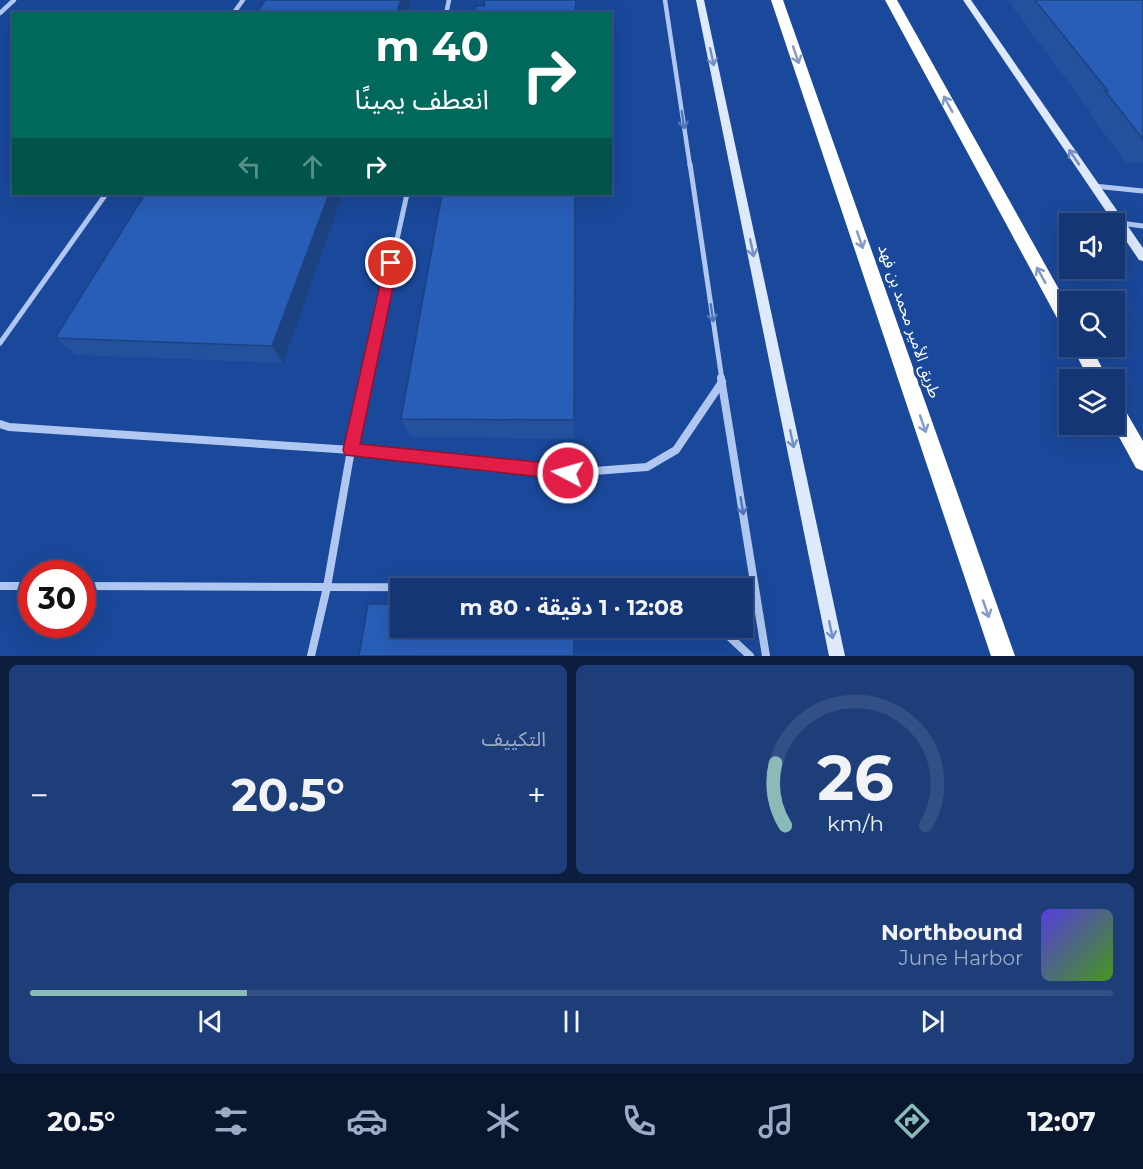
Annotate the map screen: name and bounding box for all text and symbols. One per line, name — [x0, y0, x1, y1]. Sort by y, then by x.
text: 40 m — [376, 20, 489, 72]
icon: right — [510, 36, 588, 114]
one-way arrow — [792, 45, 803, 64]
one-way arrow — [707, 47, 718, 67]
text: انعطف يمينًا — [354, 83, 489, 116]
one-way arrow — [942, 96, 954, 113]
one-way arrow — [678, 110, 689, 130]
one-way arrow — [1068, 149, 1080, 165]
icon: left — [233, 150, 266, 183]
icon: ahead — [296, 150, 329, 183]
icon: right — [359, 150, 392, 183]
map controls — [1059, 213, 1125, 435]
button: sound — [1059, 213, 1125, 279]
one-way arrow — [855, 230, 866, 249]
pin — [365, 237, 416, 288]
one-way arrow — [747, 238, 758, 257]
street label: طريق الأمير محمد بن فهد — [873, 242, 945, 401]
icon: arrive — [374, 246, 407, 279]
one-way arrow — [1035, 267, 1047, 284]
button: search — [1059, 291, 1125, 357]
one-way arrow — [706, 303, 717, 322]
button: layers — [1059, 369, 1125, 435]
one-way arrow — [918, 414, 929, 433]
one-way arrow — [786, 429, 798, 448]
position arrow — [536, 441, 600, 505]
one-way arrow — [737, 495, 748, 515]
speed limit sign: 30 — [18, 560, 96, 638]
text: 12:08 · 1 دقيقة · 80 m — [459, 594, 684, 621]
one-way arrow — [982, 599, 993, 618]
one-way arrow — [826, 620, 837, 639]
text: التكييف — [482, 727, 546, 751]
text: 26 — [817, 740, 893, 816]
text: 20.5° — [231, 767, 345, 822]
text: − — [30, 775, 49, 815]
text: + — [527, 775, 546, 815]
text: km/h — [826, 811, 884, 837]
text: Northbound — [881, 919, 1023, 946]
text: June Harbor — [899, 946, 1023, 970]
icon: previous — [194, 1005, 227, 1038]
icon: pause — [555, 1005, 588, 1038]
icon: next — [916, 1005, 949, 1038]
icon: filters — [210, 1100, 252, 1142]
icon: car — [346, 1100, 388, 1142]
icon: climate — [482, 1100, 524, 1142]
icon: phone — [618, 1100, 660, 1142]
icon: music — [755, 1100, 797, 1142]
icon: directions — [891, 1100, 933, 1142]
text: 20.5° — [47, 1105, 115, 1138]
text: 12:07 — [1027, 1105, 1096, 1138]

